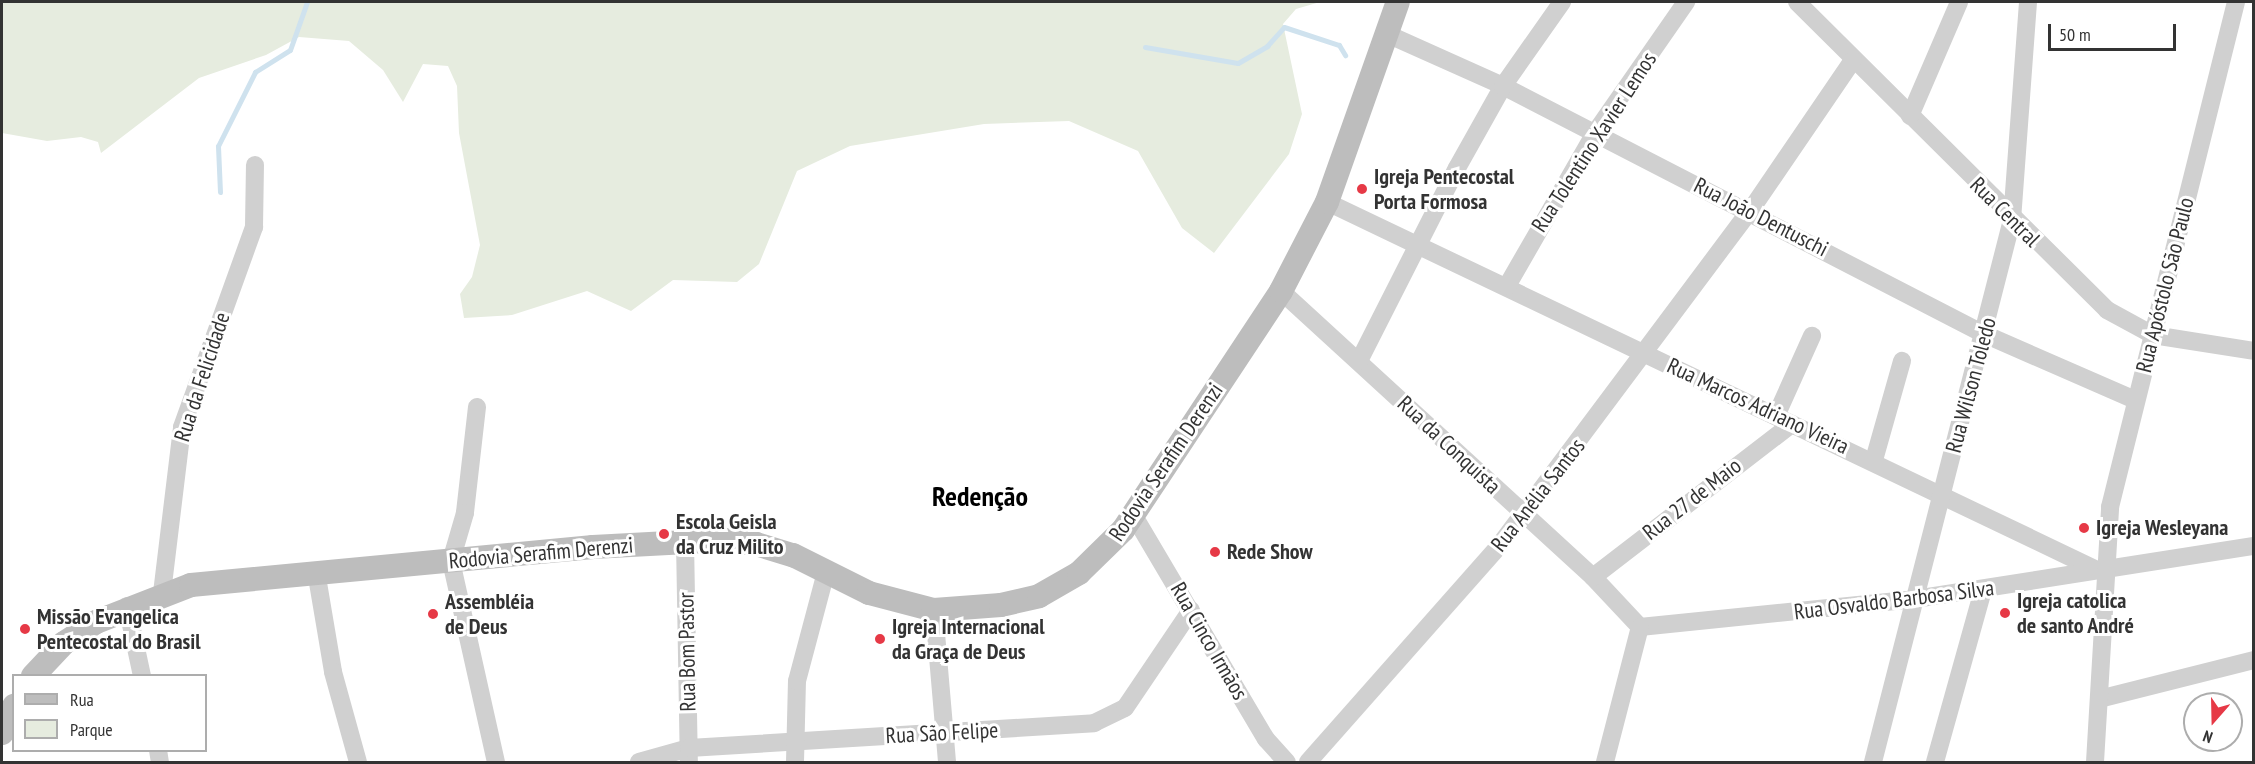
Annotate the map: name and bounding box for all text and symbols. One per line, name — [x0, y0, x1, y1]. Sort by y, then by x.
scale bar — [2051, 12, 2178, 50]
text: 50 m — [2059, 23, 2091, 46]
street label: Rua Tolentino Xavier Lemos — [1526, 47, 1662, 237]
place label: Igreja Pentecostal Porta Formosa — [1374, 163, 1514, 214]
street label: Rua João Dentuschi — [1690, 172, 1832, 262]
street label: Rua Central — [1965, 172, 2045, 252]
marker: Igreja Pentecostal Porta Formosa — [1355, 182, 1369, 196]
street label: Rua Apóstolo São Paulo — [2130, 195, 2200, 375]
street label: Rua da Felicidade — [169, 309, 235, 445]
street label: Rua Wilson Toledo — [1940, 314, 2002, 456]
street label: Rua Marcos Adriano Vieira — [1662, 352, 1854, 460]
street label: Rodovia Serafim Derenzi — [1103, 378, 1229, 546]
street label: Rua da Conquista — [1392, 391, 1506, 499]
street label: Rua Anélia Santos — [1485, 433, 1591, 557]
street label: Rua 27 de Maio — [1637, 452, 1747, 546]
district label: Redenção — [932, 479, 1028, 513]
place label: Escola Geisla da Cruz Milito — [676, 508, 784, 560]
place label: Igreja Wesleyana — [2096, 515, 2229, 541]
marker: Igreja Wesleyana — [2077, 521, 2091, 535]
marker: Escola Geisla da Cruz Milito — [657, 527, 671, 541]
street label: Rodovia Serafim Derenzi — [448, 532, 634, 574]
place label: Rede Show — [1227, 539, 1313, 565]
marker: Rede Show — [1208, 545, 1222, 559]
street label: Rua Osvaldo Barbosa Silva — [1793, 575, 1995, 625]
street label: Rua Cinco Irmãos — [1165, 578, 1253, 704]
place label: Igreja catolica de santo André — [2017, 587, 2135, 638]
place label: Assembléia de Deus — [445, 588, 534, 640]
street label: Rua Bom Pastor — [673, 592, 701, 712]
place label: Missão Evangelica Pentecostal do Brasil — [37, 603, 201, 654]
marker: Igreja catolica de santo André — [1998, 606, 2012, 620]
marker: Assembléia de Deus — [426, 607, 440, 621]
place label: Igreja Internacional da Graça de Deus — [892, 613, 1044, 664]
marker: Missão Evangelica Pentecostal do Brasil — [18, 622, 32, 636]
marker: Igreja Internacional da Graça de Deus — [873, 632, 887, 646]
legend — [12, 674, 207, 752]
text: Rua — [70, 688, 94, 711]
north arrow — [2183, 692, 2243, 752]
street label: Rua São Felipe — [885, 717, 999, 749]
text: Parque — [70, 718, 113, 741]
text: N — [2200, 726, 2215, 748]

